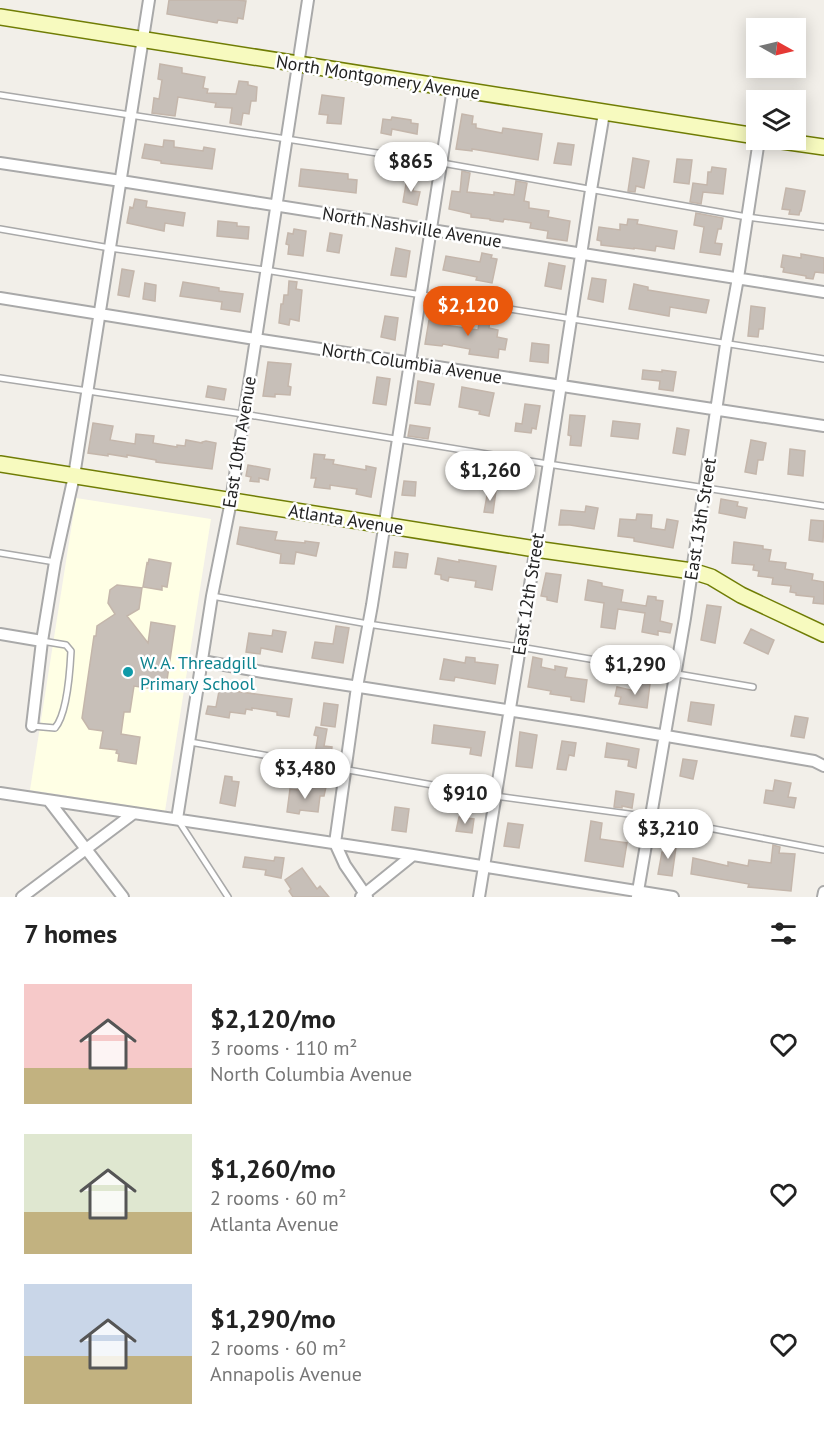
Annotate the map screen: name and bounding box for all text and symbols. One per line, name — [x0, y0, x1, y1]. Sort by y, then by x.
north arrow — [746, 18, 806, 78]
map controls — [746, 18, 806, 150]
street label: North Montgomery Avenue — [274, 50, 482, 104]
button: layers — [746, 90, 806, 150]
pin: $865 — [375, 142, 447, 193]
text: $865 — [388, 148, 434, 174]
street label: North Nashville Avenue — [321, 201, 503, 253]
pin: $2,120 — [419, 286, 517, 337]
text: $2,120 — [437, 292, 499, 318]
street label: North Columbia Avenue — [320, 337, 504, 389]
street label: East 10th Avenue — [217, 374, 261, 510]
pin: $1,260 — [441, 451, 539, 502]
street label: East 13th Street — [679, 456, 721, 582]
text: $1,260 — [459, 457, 521, 483]
street label: Atlanta Avenue — [287, 499, 405, 539]
street label: East 12th Street — [507, 531, 549, 657]
pin: $1,290 — [586, 645, 684, 696]
place label: W. A. Threadgill Primary School — [140, 651, 257, 695]
text: $1,290 — [604, 651, 666, 677]
marker: W. A. Threadgill Primary School — [121, 665, 135, 679]
pin: $3,480 — [256, 749, 354, 800]
text: $3,480 — [274, 755, 336, 781]
pin: $910 — [429, 774, 501, 825]
text: $910 — [442, 780, 488, 806]
pin: $3,210 — [619, 809, 717, 860]
text: $3,210 — [637, 815, 699, 841]
text: 7 homes — [24, 917, 117, 950]
icon: filters — [767, 917, 800, 950]
text: $2,120/mo — [210, 1002, 336, 1035]
icon: home — [72, 1008, 144, 1080]
icon: heart — [767, 1028, 800, 1061]
text: 3 rooms · 110 m² — [210, 1035, 357, 1061]
text: North Columbia Avenue — [210, 1061, 412, 1087]
text: $1,260/mo — [210, 1152, 336, 1185]
icon: home — [72, 1158, 144, 1230]
icon: heart — [767, 1178, 800, 1211]
text: 2 rooms · 60 m² — [210, 1185, 346, 1211]
text: Atlanta Avenue — [210, 1211, 339, 1237]
text: $1,290/mo — [210, 1302, 336, 1335]
icon: home — [72, 1308, 144, 1380]
icon: heart — [767, 1328, 800, 1361]
text: 2 rooms · 60 m² — [210, 1335, 346, 1361]
text: Annapolis Avenue — [210, 1361, 362, 1387]

